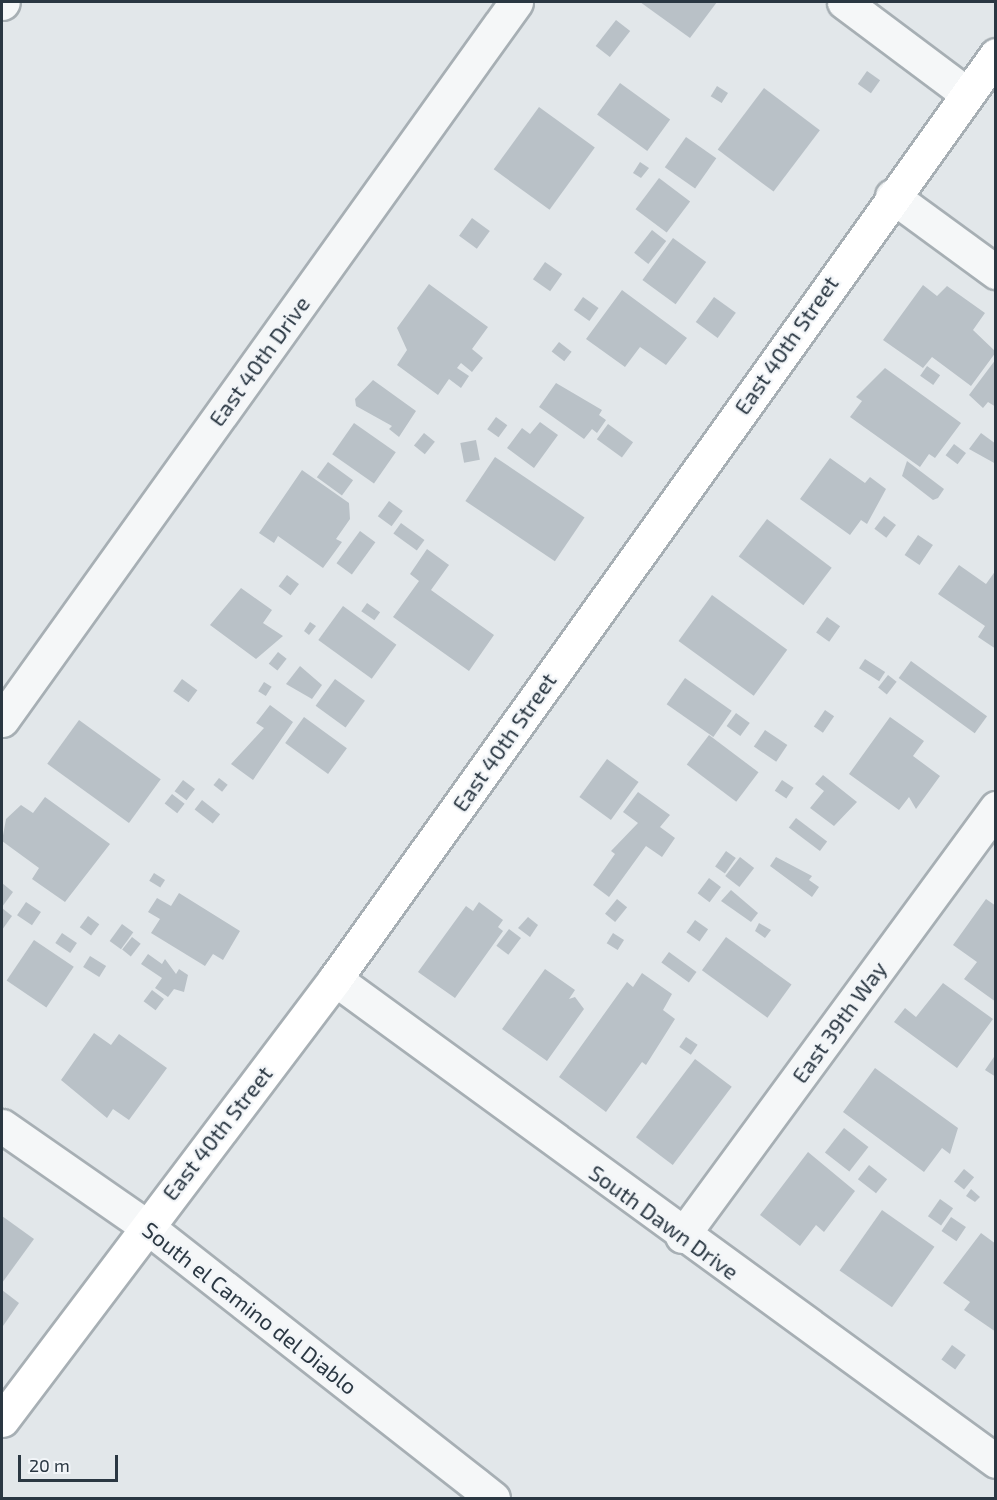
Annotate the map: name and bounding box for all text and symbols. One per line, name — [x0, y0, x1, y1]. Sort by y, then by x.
street label: East 40th Street — [728, 271, 844, 419]
street label: East 40th Drive — [203, 291, 315, 431]
street label: East 40th Street — [446, 668, 562, 816]
street label: East 39th Way — [786, 956, 892, 1088]
street label: East 40th Street — [156, 1061, 278, 1205]
street label: South Dawn Drive — [584, 1159, 744, 1285]
street label: South el Camino del Diablo — [137, 1216, 363, 1400]
scale bar — [21, 1443, 122, 1481]
text: 20 m — [29, 1454, 70, 1476]

